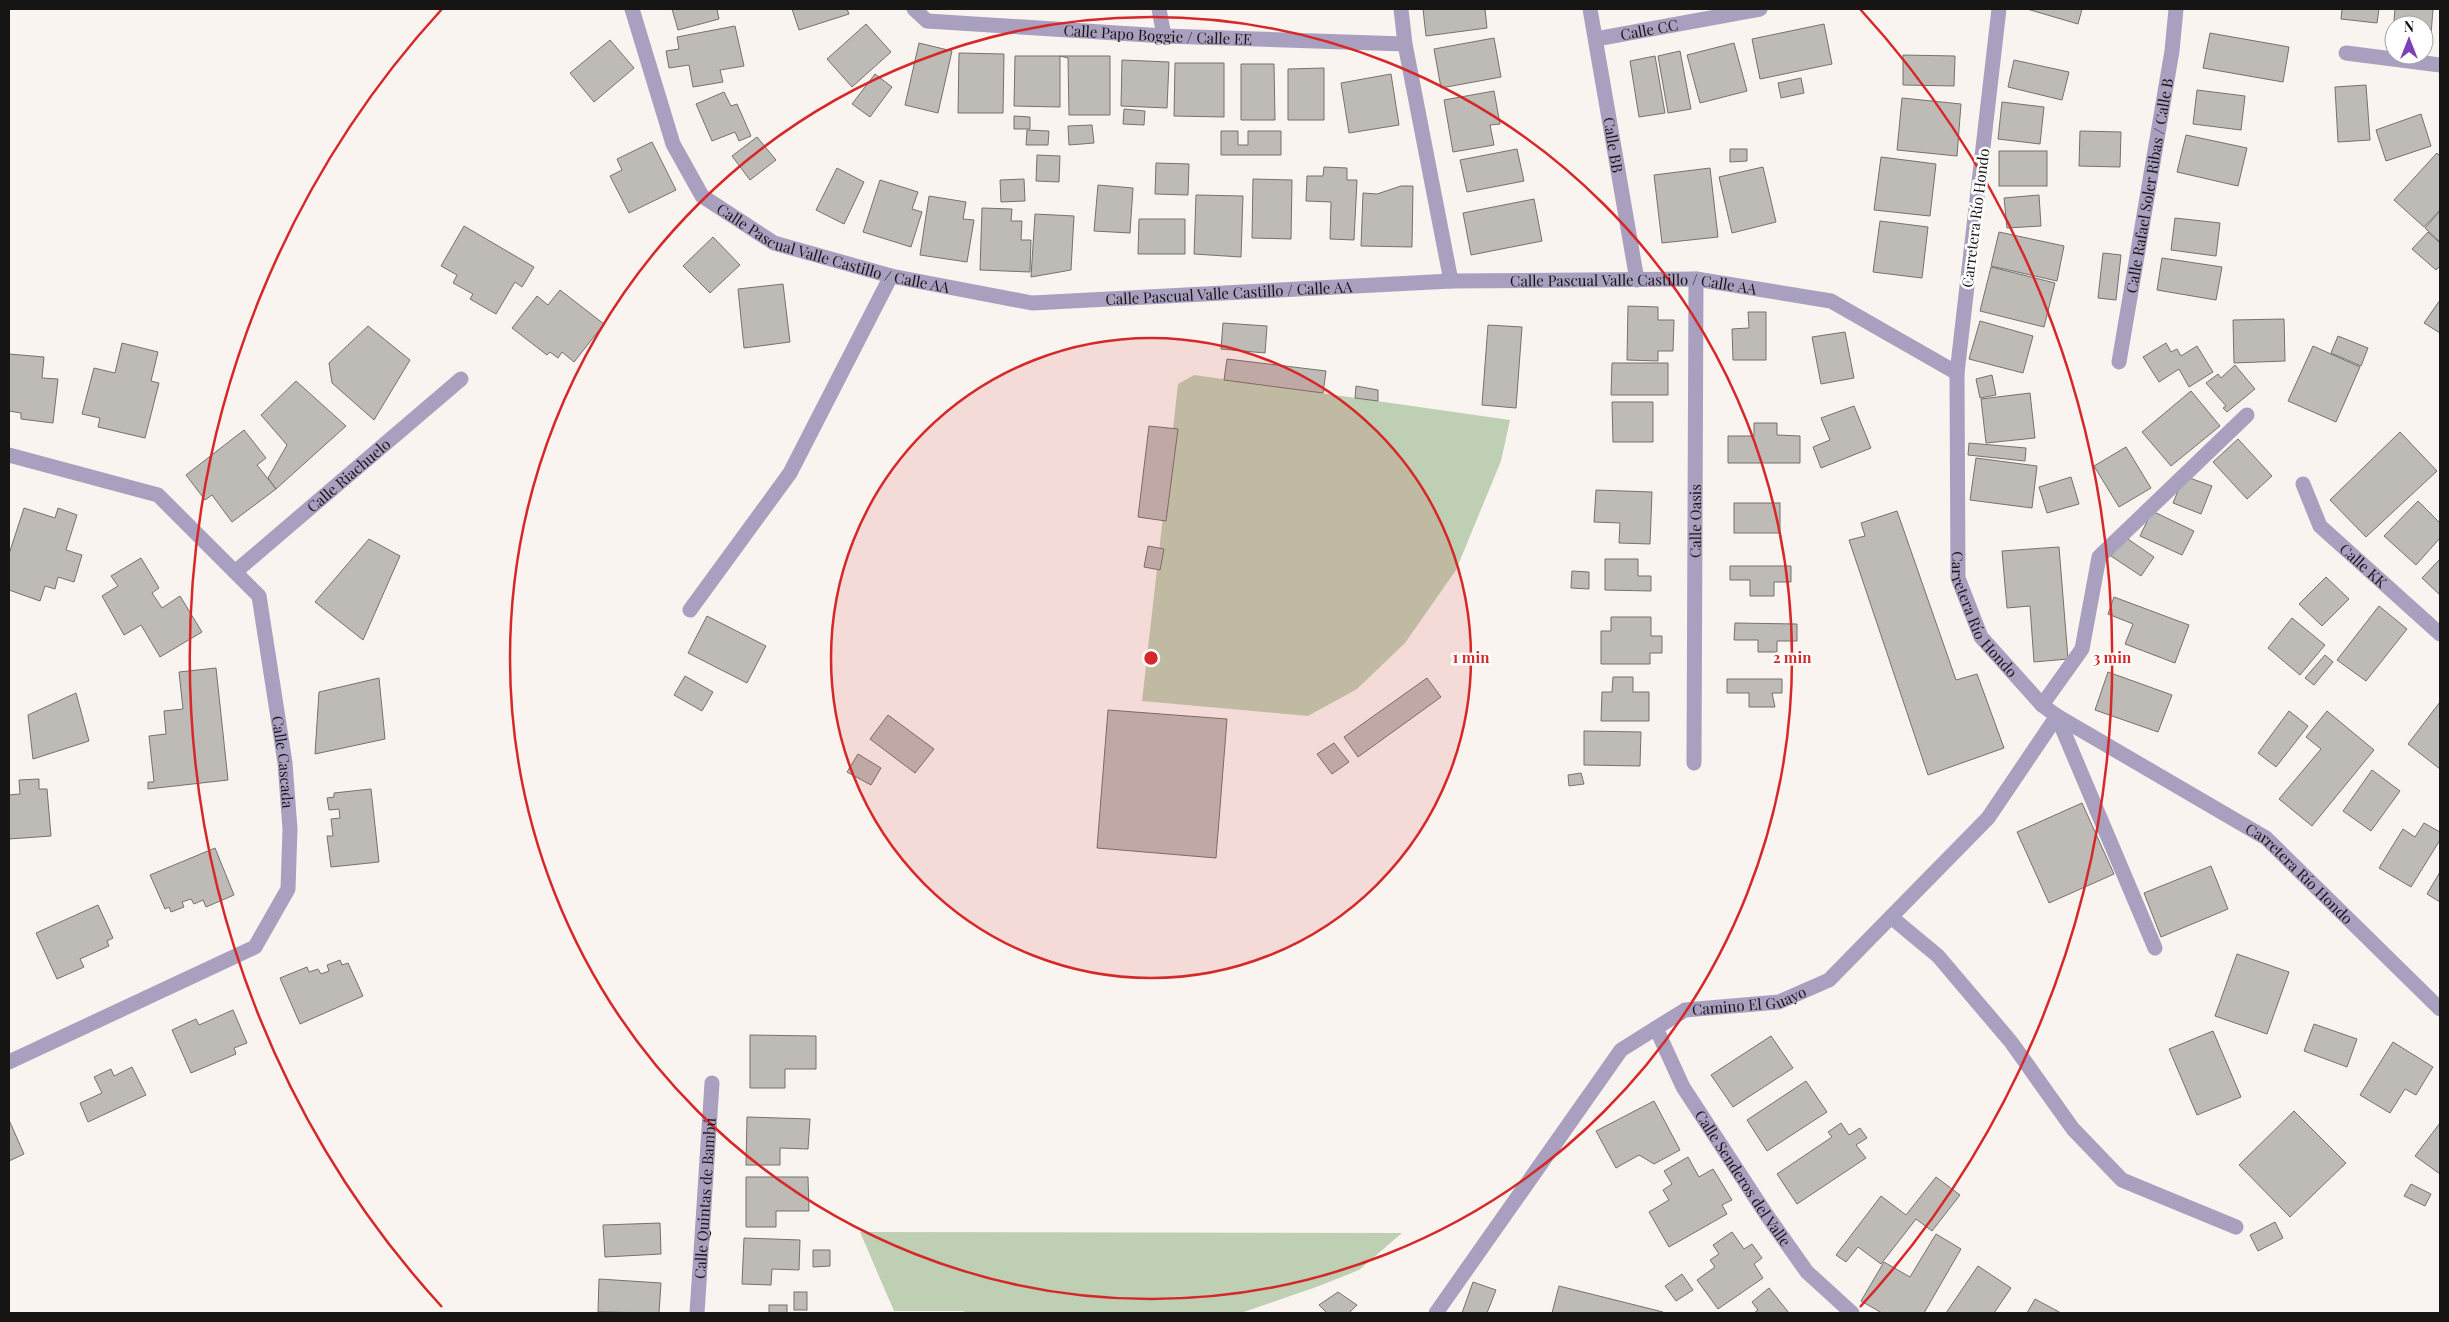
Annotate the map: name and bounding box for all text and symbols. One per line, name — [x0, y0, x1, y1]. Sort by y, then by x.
street label: Calle CC — [1619, 14, 1680, 44]
north arrow — [2384, 15, 2434, 65]
text: N — [2404, 17, 2414, 36]
street label: Calle Papo Boggie / Calle EE — [1063, 20, 1253, 49]
street label: Calle Rafael Soler Ribas / Calle B — [2121, 77, 2177, 295]
street label: Calle BB — [1599, 116, 1628, 174]
street label: Carretera Río Hondo — [1957, 147, 1993, 289]
street label: Calle Pascual Valle Castillo / Calle AA — [713, 198, 952, 297]
street label: Calle Pascual Valle Castillo / Calle AA — [1510, 269, 1759, 299]
street label: Calle Pascual Valle Castillo / Calle AA — [1105, 276, 1354, 309]
street label: Calle Riachuelo — [302, 434, 394, 517]
street label: Calle Oasis — [1685, 484, 1705, 558]
street label: Calle KK — [2336, 539, 2392, 592]
street label: Carretera Río Hondo — [1948, 551, 2022, 681]
text: 1 min — [1453, 647, 1490, 667]
text: 2 min — [1773, 647, 1812, 667]
text: 3 min — [2093, 647, 2132, 667]
centre of rings — [1142, 649, 1160, 667]
street label: Calle Cascada — [268, 714, 298, 810]
street label: Carretera Río Hondo — [2242, 818, 2358, 928]
street label: Camino El Guayo — [1691, 981, 1809, 1019]
street label: Calle Senderos del Valle — [1691, 1106, 1796, 1250]
street label: Calle Quintas de Bambú — [689, 1117, 720, 1279]

